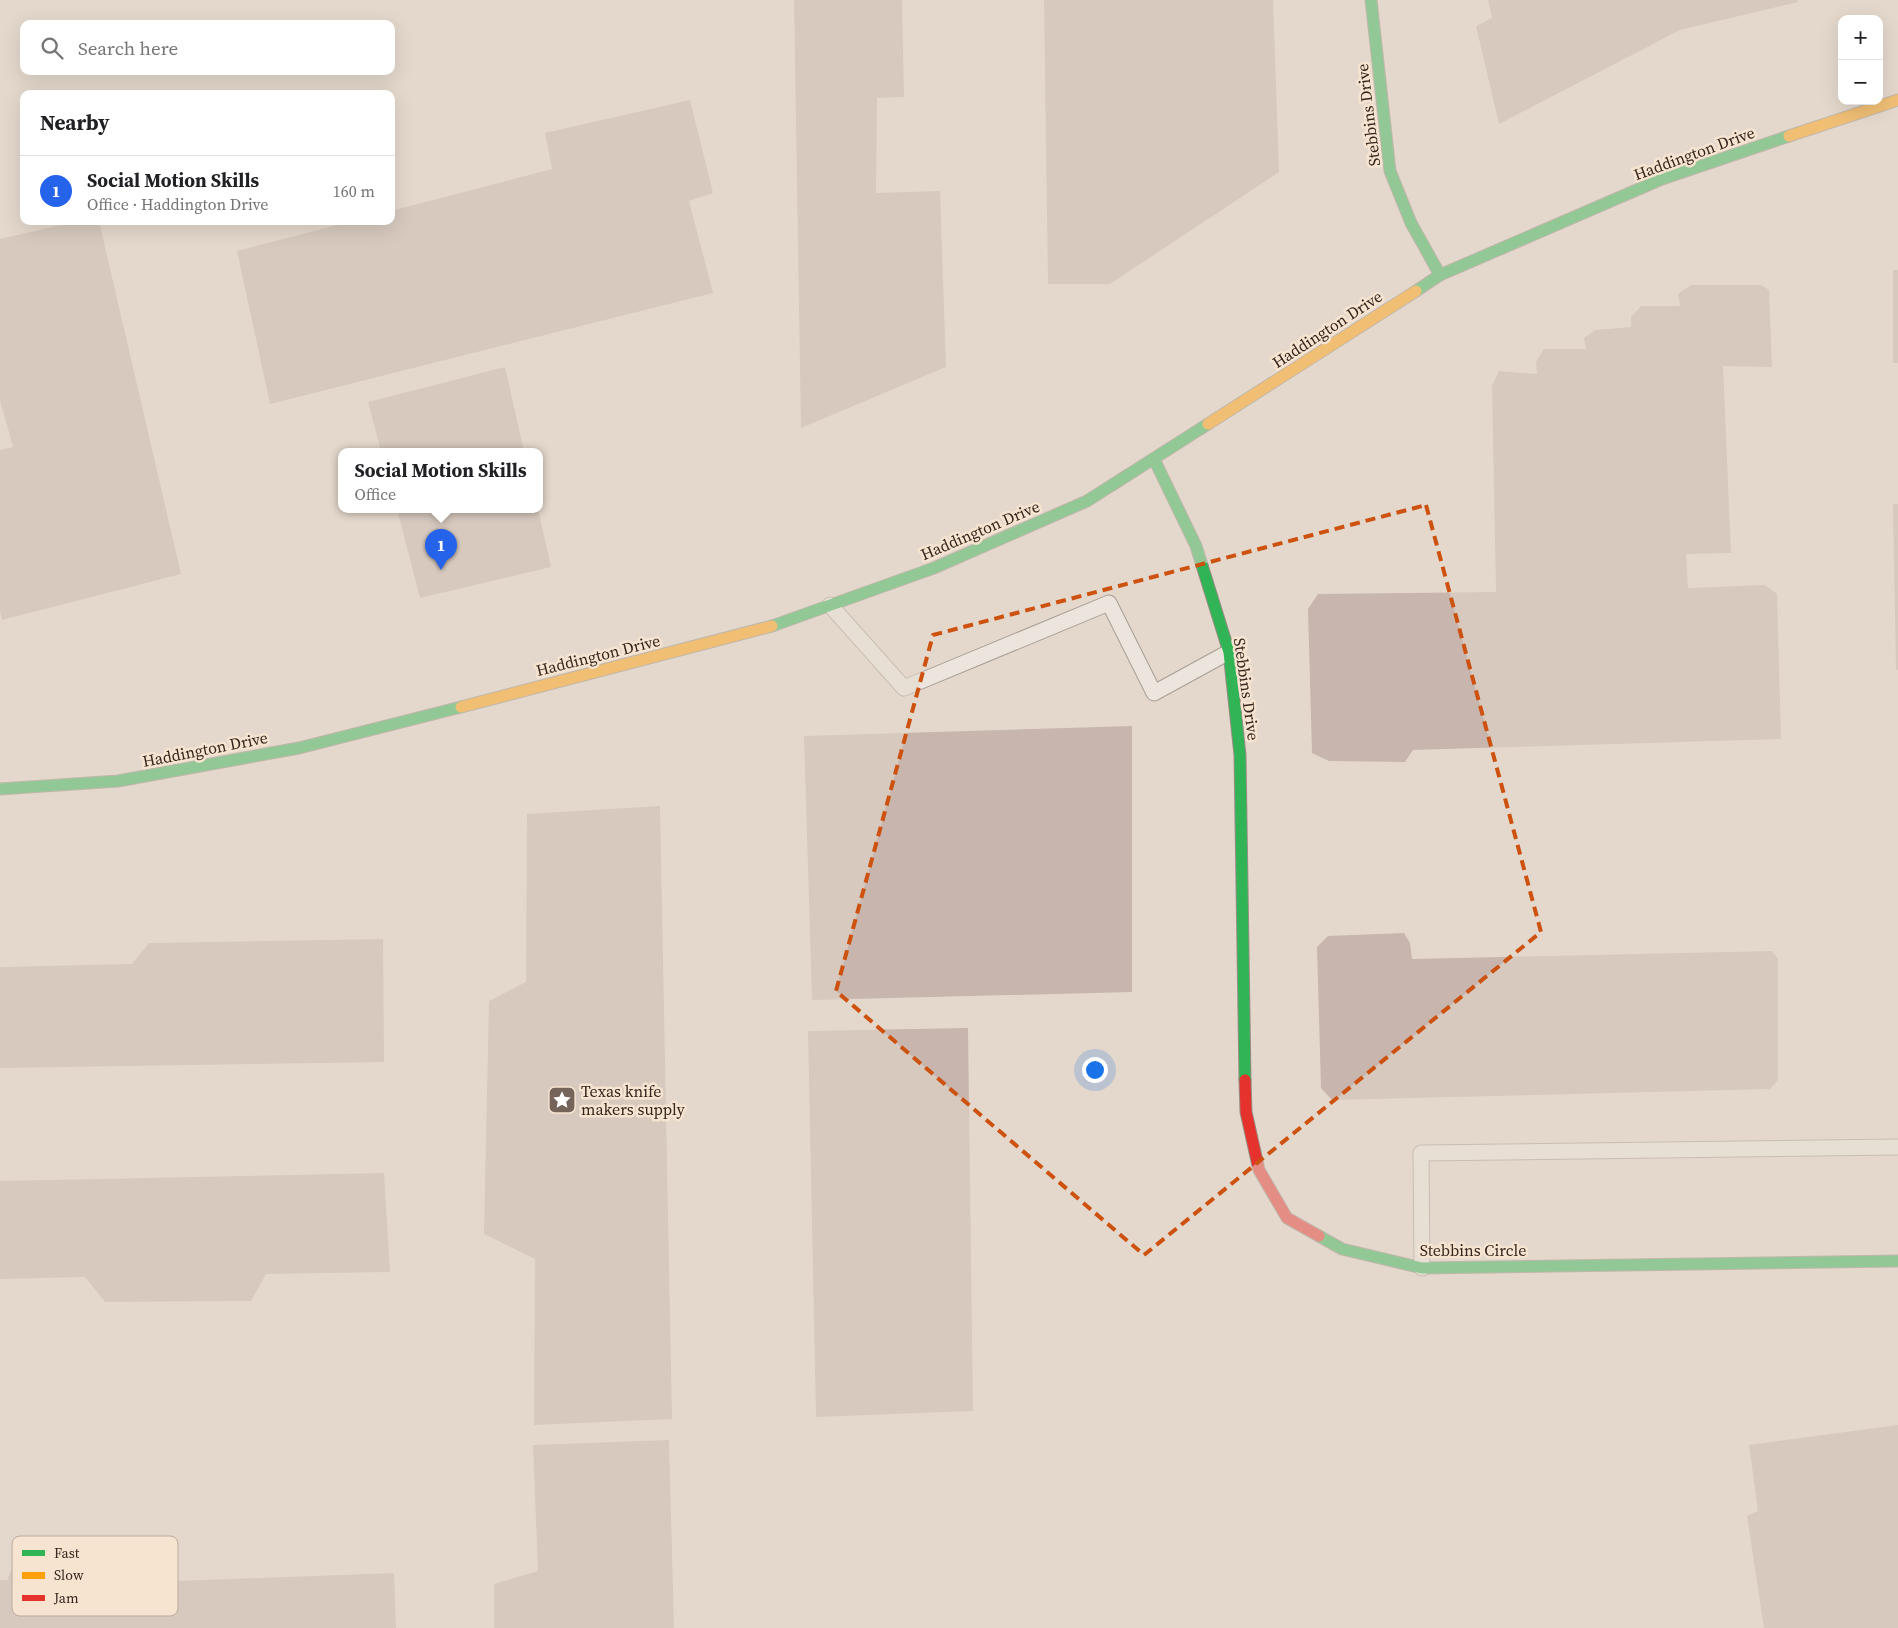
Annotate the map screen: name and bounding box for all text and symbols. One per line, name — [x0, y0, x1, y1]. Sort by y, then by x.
map controls — [1838, 15, 1883, 105]
button: + — [1838, 15, 1883, 60]
search box — [20, 20, 395, 75]
icon: search — [38, 34, 66, 62]
text: Search here — [78, 35, 178, 61]
button: − — [1838, 60, 1883, 105]
street label: Stebbins Drive — [1351, 62, 1385, 168]
text: Nearby — [40, 108, 110, 137]
street label: Haddington Drive — [1630, 121, 1758, 185]
text: Social Motion Skills — [87, 167, 259, 193]
text: 1 — [52, 180, 60, 202]
text: 160 m — [333, 180, 375, 202]
text: Office · Haddington Drive — [87, 193, 268, 215]
street label: Haddington Drive — [1268, 285, 1386, 373]
popup — [338, 448, 543, 513]
text: Social Motion Skills — [354, 457, 527, 483]
text: Office — [354, 483, 396, 505]
street label: Haddington Drive — [917, 495, 1043, 565]
pin: 1 — [425, 529, 457, 570]
street label: Haddington Drive — [534, 629, 662, 681]
street label: Stebbins Drive — [1229, 636, 1265, 742]
street label: Haddington Drive — [140, 726, 270, 772]
your location — [1082, 1057, 1108, 1083]
place label: Texas knife makers supply — [581, 1080, 685, 1120]
place icon: Texas knife makers supply — [547, 1085, 577, 1115]
street label: Stebbins Circle — [1420, 1239, 1526, 1261]
legend — [12, 1536, 178, 1616]
text: Fast — [54, 1543, 80, 1563]
text: Slow — [54, 1565, 84, 1585]
text: Jam — [53, 1588, 79, 1608]

